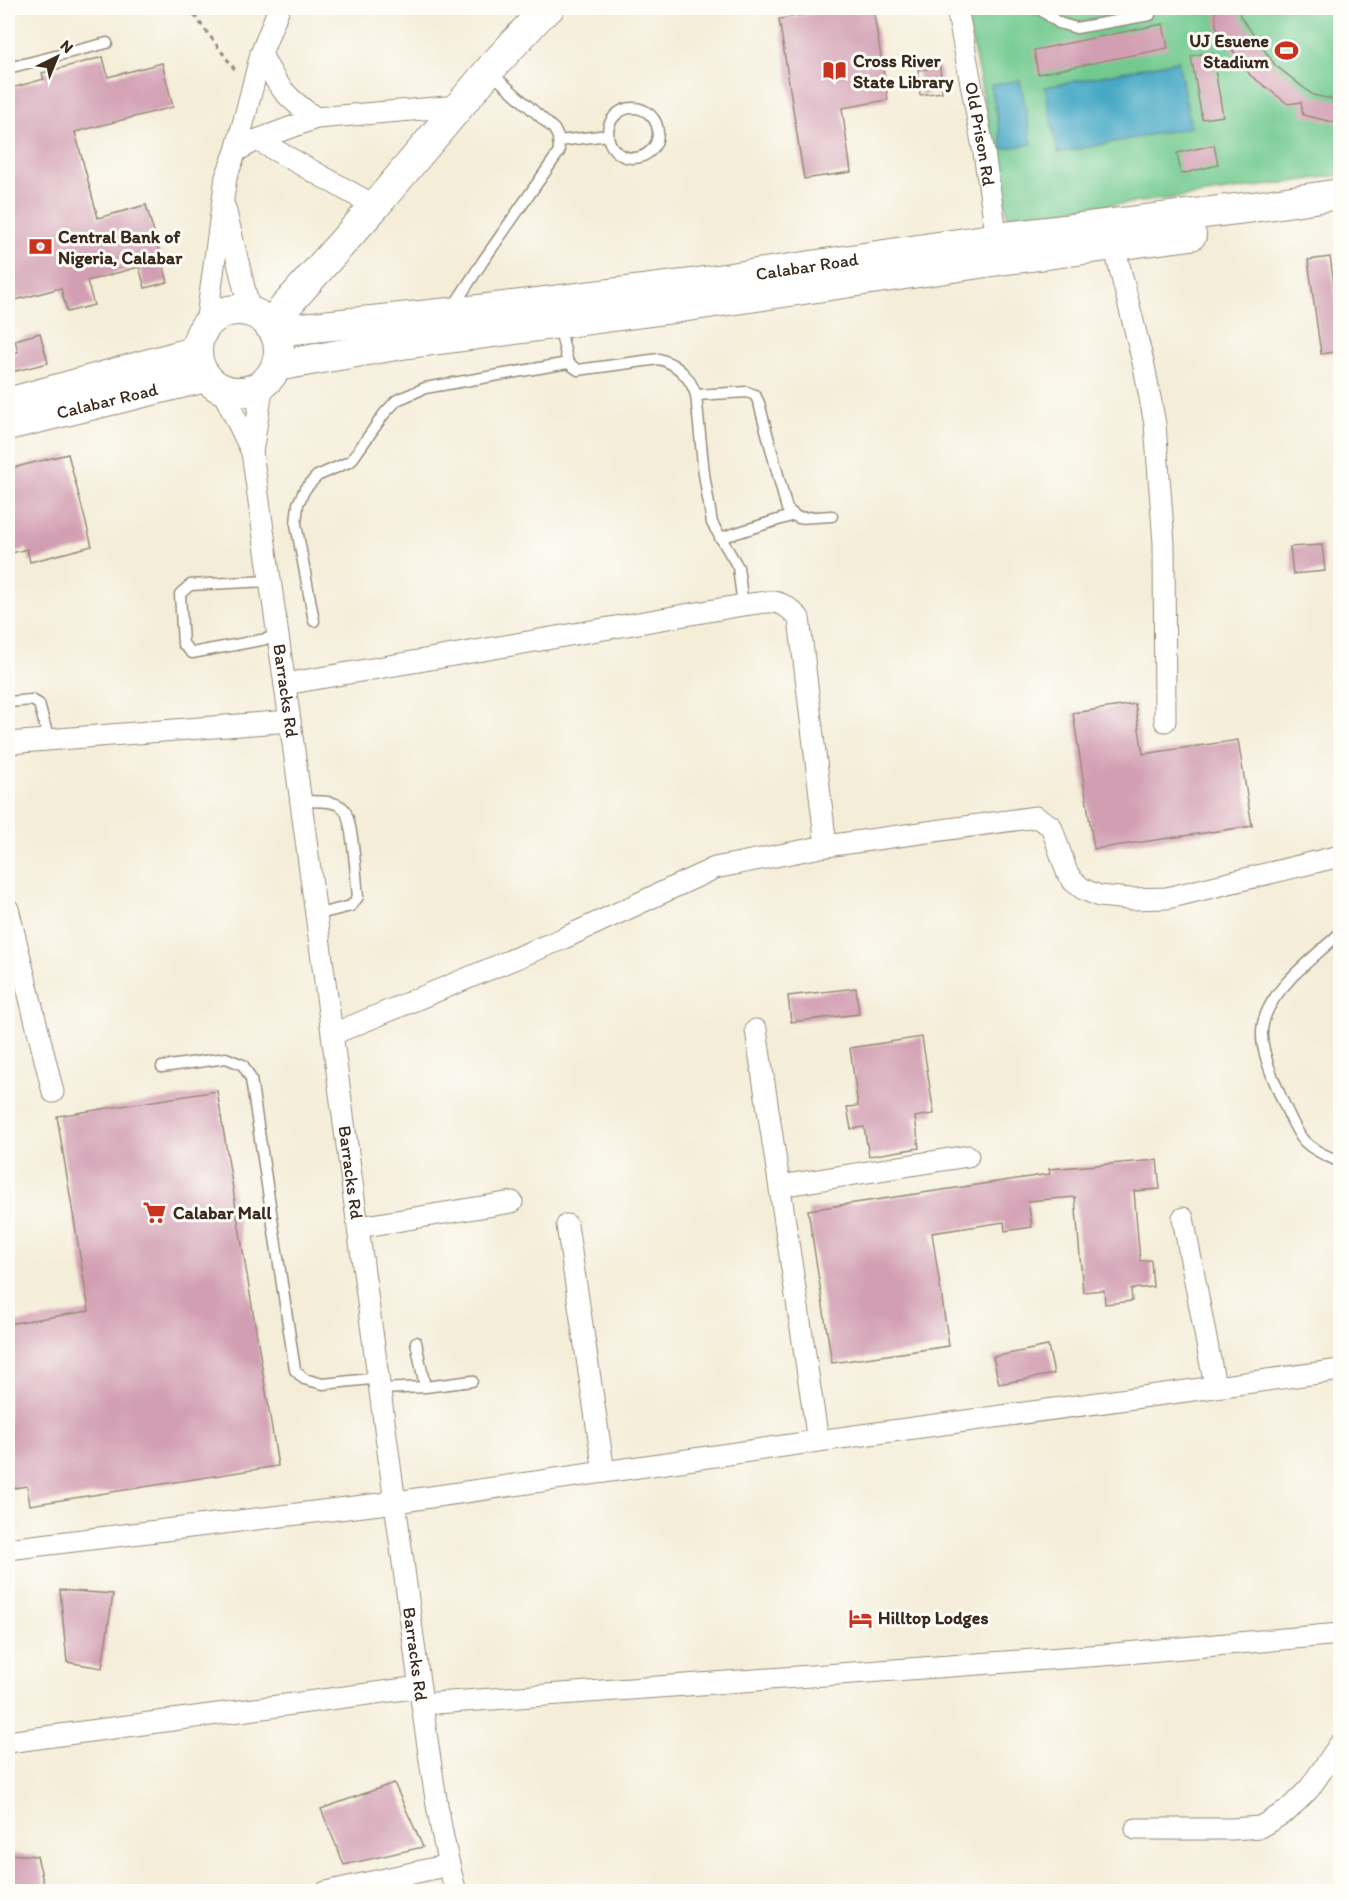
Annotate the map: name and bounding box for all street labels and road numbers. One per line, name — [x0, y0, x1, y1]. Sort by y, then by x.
street label: Old Prison Rd — [960, 80, 1000, 188]
street label: Calabar Road — [754, 248, 860, 285]
street label: Calabar Road — [54, 378, 160, 424]
street label: Barracks Rd — [268, 642, 303, 739]
street label: Barracks Rd — [333, 1124, 368, 1221]
street label: Barracks Rd — [398, 1606, 433, 1702]

